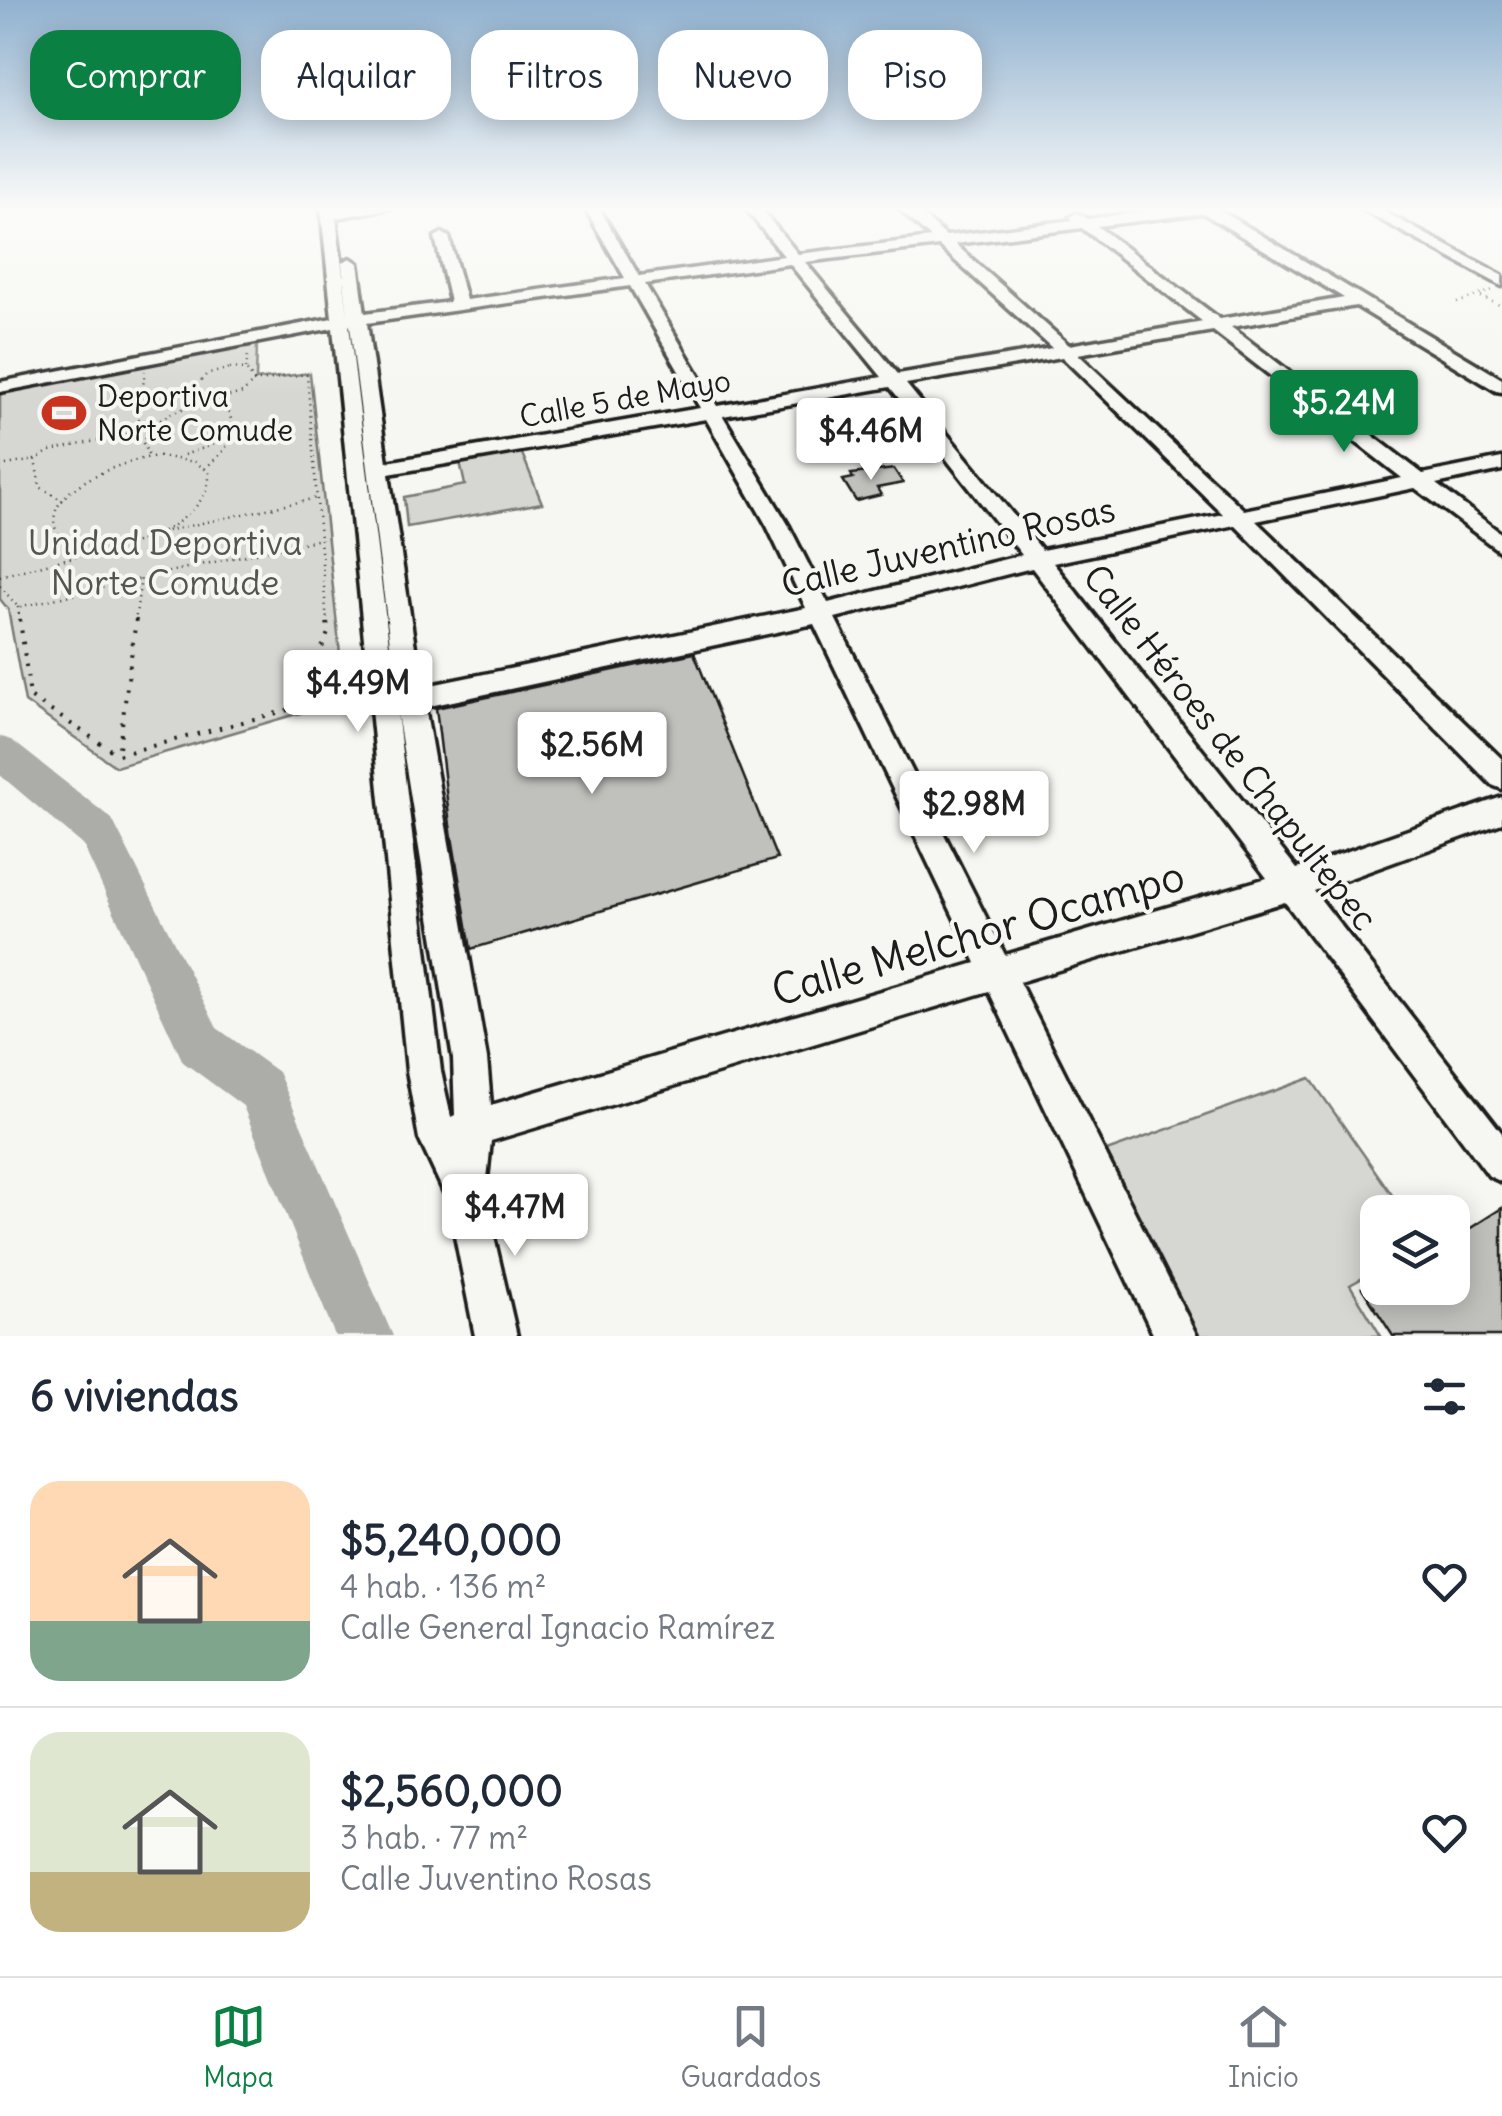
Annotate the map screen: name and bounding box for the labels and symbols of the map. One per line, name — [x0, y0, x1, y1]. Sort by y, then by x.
street label: Calle 5 de Mayo — [517, 361, 733, 435]
pin: $5.24M — [1263, 370, 1425, 455]
place label: Deportiva Norte Comude — [97, 377, 293, 449]
sports icon: Deportiva Norte Comude — [40, 389, 88, 437]
pin: $4.46M — [790, 398, 952, 483]
street label: Calle Juventino Rosas — [777, 486, 1119, 606]
park label: Unidad Deportiva Norte Comude — [27, 520, 303, 604]
street label: Calle Héroes de Chapultepec — [1075, 555, 1387, 939]
pin: $4.49M — [277, 650, 439, 735]
pin: $2.56M — [511, 712, 673, 797]
pin: $2.98M — [893, 771, 1055, 856]
street label: Calle Melchor Ocampo — [766, 849, 1190, 1017]
pin: $4.47M — [434, 1174, 596, 1259]

